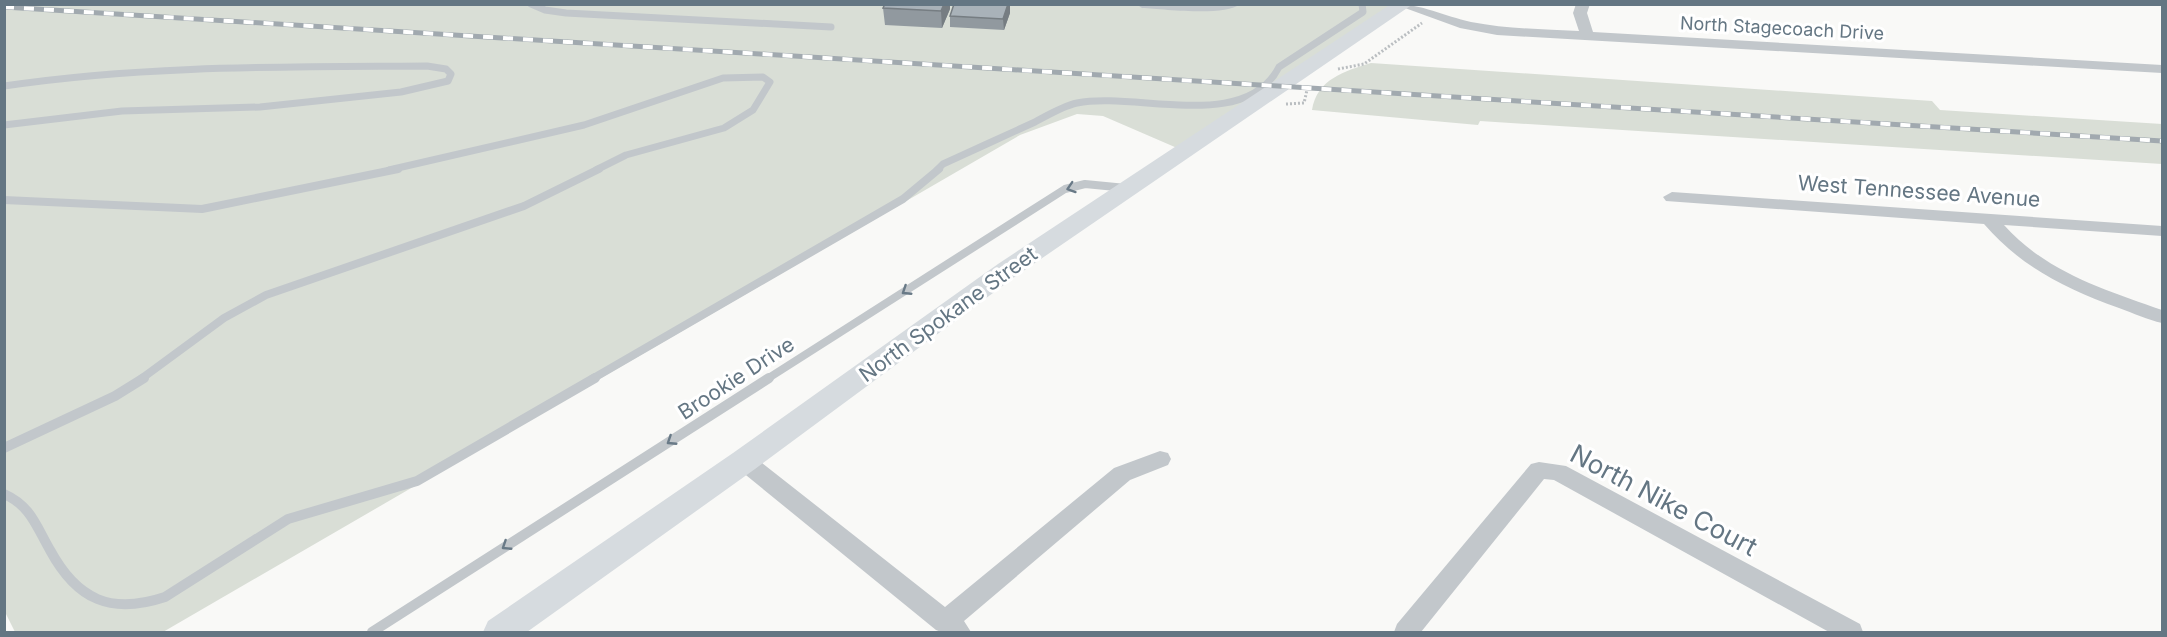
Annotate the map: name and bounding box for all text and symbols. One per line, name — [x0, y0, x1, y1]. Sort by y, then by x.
street label: North Stagecoach Drive — [1679, 12, 1885, 44]
street label: West Tennessee Avenue — [1797, 170, 2041, 212]
one-way arrow — [1066, 181, 1077, 193]
street label: North Spokane Street — [854, 241, 1042, 387]
one-way arrow — [901, 284, 912, 295]
street label: Brookie Drive — [673, 331, 799, 425]
one-way arrow — [666, 434, 677, 445]
street label: North Nike Court — [1565, 438, 1763, 562]
one-way arrow — [502, 539, 513, 550]

